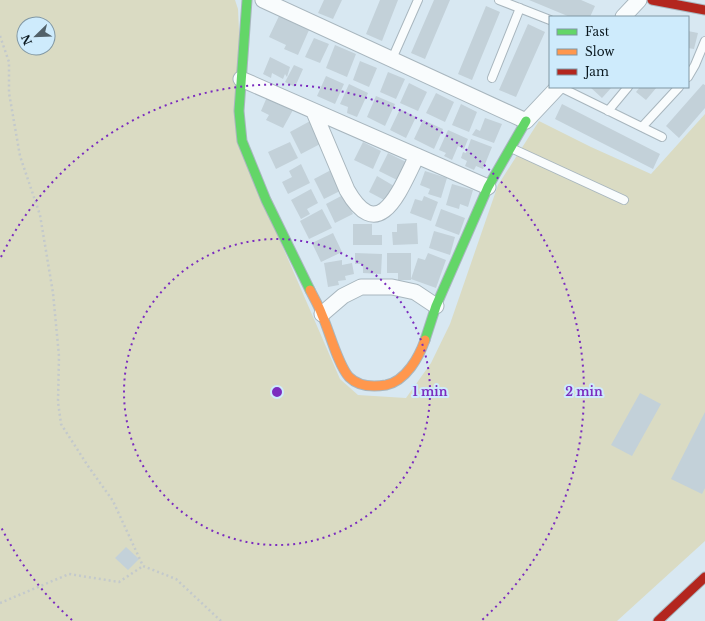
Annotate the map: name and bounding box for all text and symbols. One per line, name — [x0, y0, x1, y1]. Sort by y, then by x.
north arrow — [16, 16, 56, 56]
legend — [549, 16, 689, 88]
text: Fast — [585, 24, 610, 39]
text: N — [18, 32, 35, 47]
text: Slow — [585, 44, 615, 59]
text: Jam — [583, 64, 609, 79]
text: 1 min — [413, 384, 448, 399]
text: 2 min — [565, 384, 603, 399]
centre of rings — [270, 385, 284, 399]

